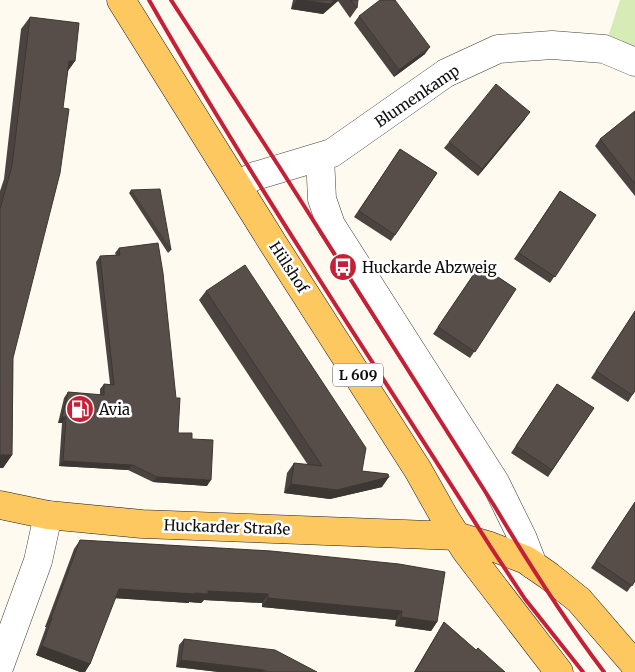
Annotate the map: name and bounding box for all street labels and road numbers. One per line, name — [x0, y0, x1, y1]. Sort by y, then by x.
street label: Blumenkamp — [371, 61, 463, 131]
street label: Hülshof — [265, 238, 313, 297]
road number: L 609 — [333, 364, 383, 386]
street label: Huckarder Straße — [163, 515, 291, 539]

